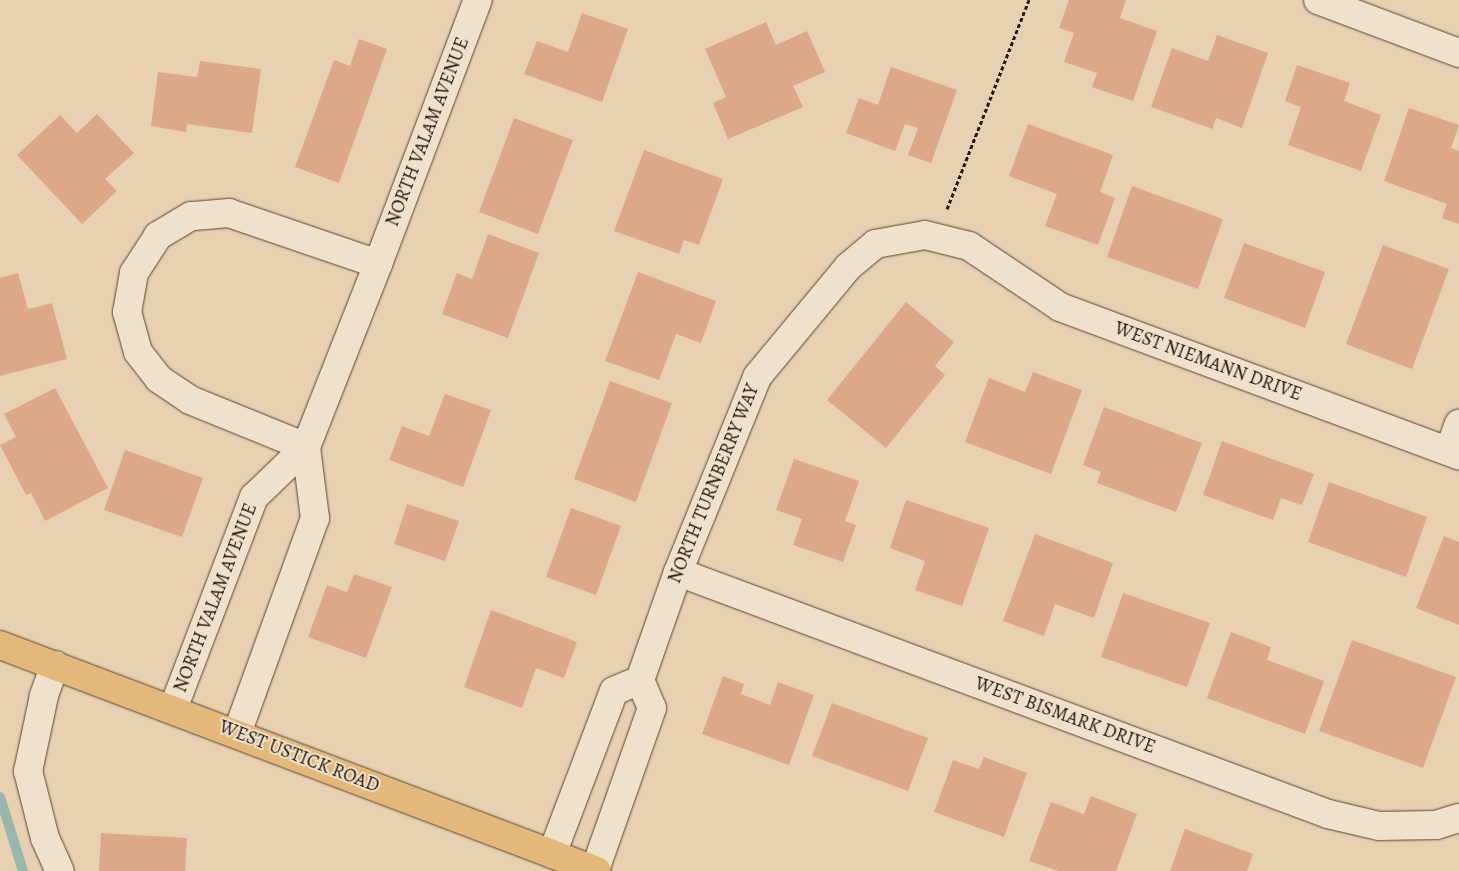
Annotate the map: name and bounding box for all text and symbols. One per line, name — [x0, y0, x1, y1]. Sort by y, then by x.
street label: NORTH VALAM AVENUE — [381, 34, 475, 230]
street label: WEST NIEMANN DRIVE — [1111, 317, 1305, 407]
street label: NORTH TURNBERRY WAY — [664, 381, 764, 587]
street label: NORTH VALAM AVENUE — [169, 500, 263, 696]
street label: WEST BISMARK DRIVE — [972, 673, 1158, 759]
street label: WEST USTICK ROAD — [216, 716, 382, 798]

